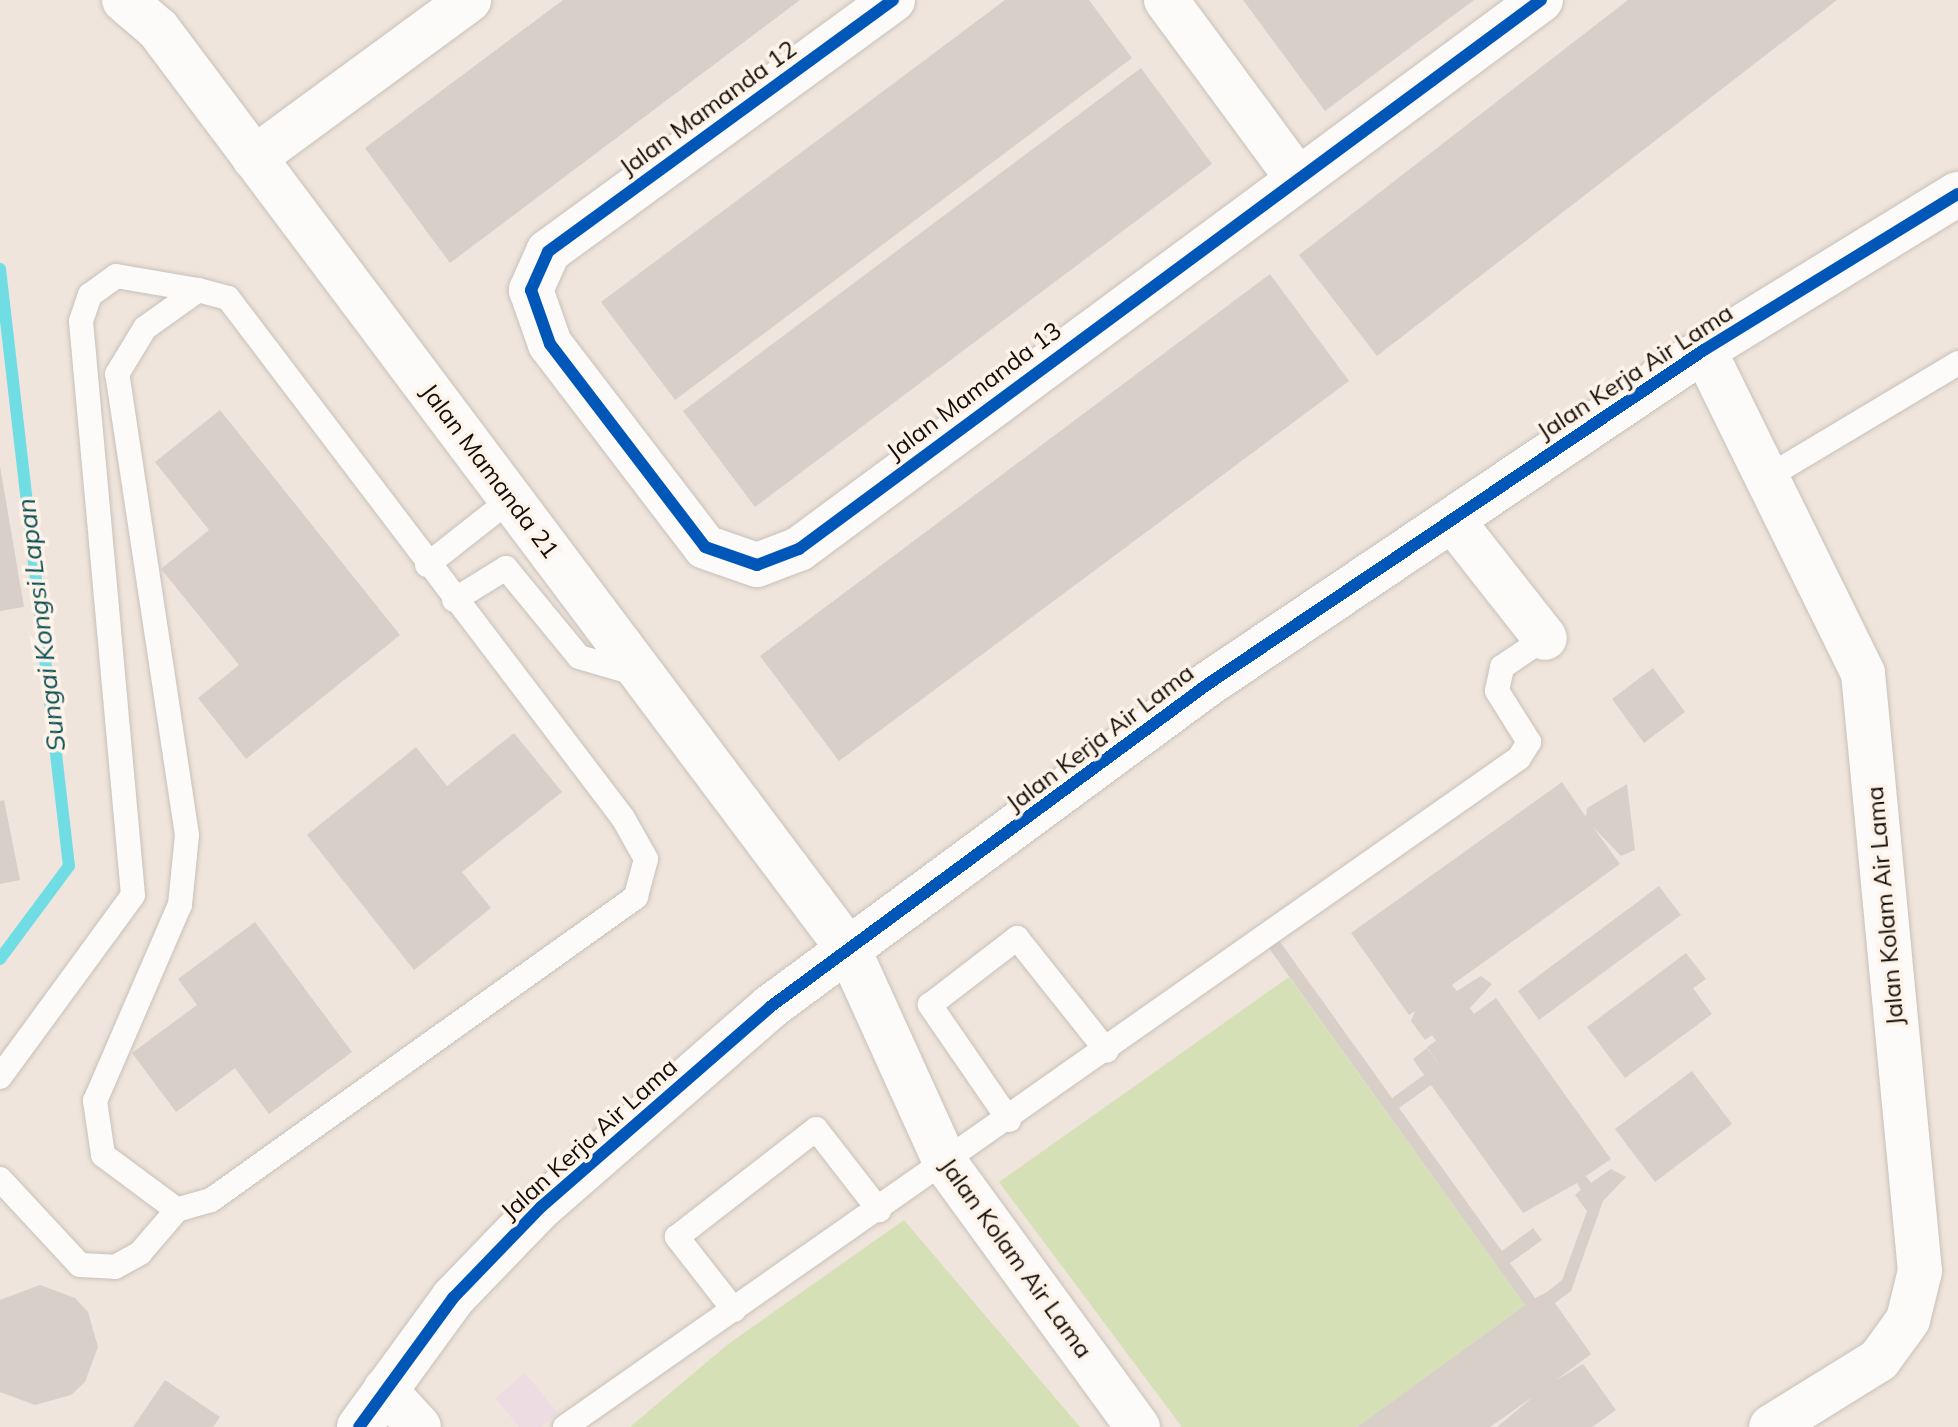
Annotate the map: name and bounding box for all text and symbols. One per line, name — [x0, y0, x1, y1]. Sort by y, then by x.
street label: Jalan Mamanda 12 — [614, 34, 802, 182]
street label: Jalan Kerja Air Lama — [1532, 298, 1738, 446]
street label: Jalan Mamanda 13 — [881, 316, 1067, 466]
street label: Jalan Mamanda 21 — [415, 378, 565, 564]
water label: Sungai Kongsi Lapan — [10, 497, 72, 753]
street label: Jalan Kerja Air Lama — [1001, 658, 1199, 818]
street label: Jalan Kolam Air Lama — [1860, 785, 1910, 1027]
street label: Jalan Kerja Air Lama — [495, 1052, 683, 1226]
street label: Jalan Kolam Air Lama — [934, 1152, 1098, 1364]

